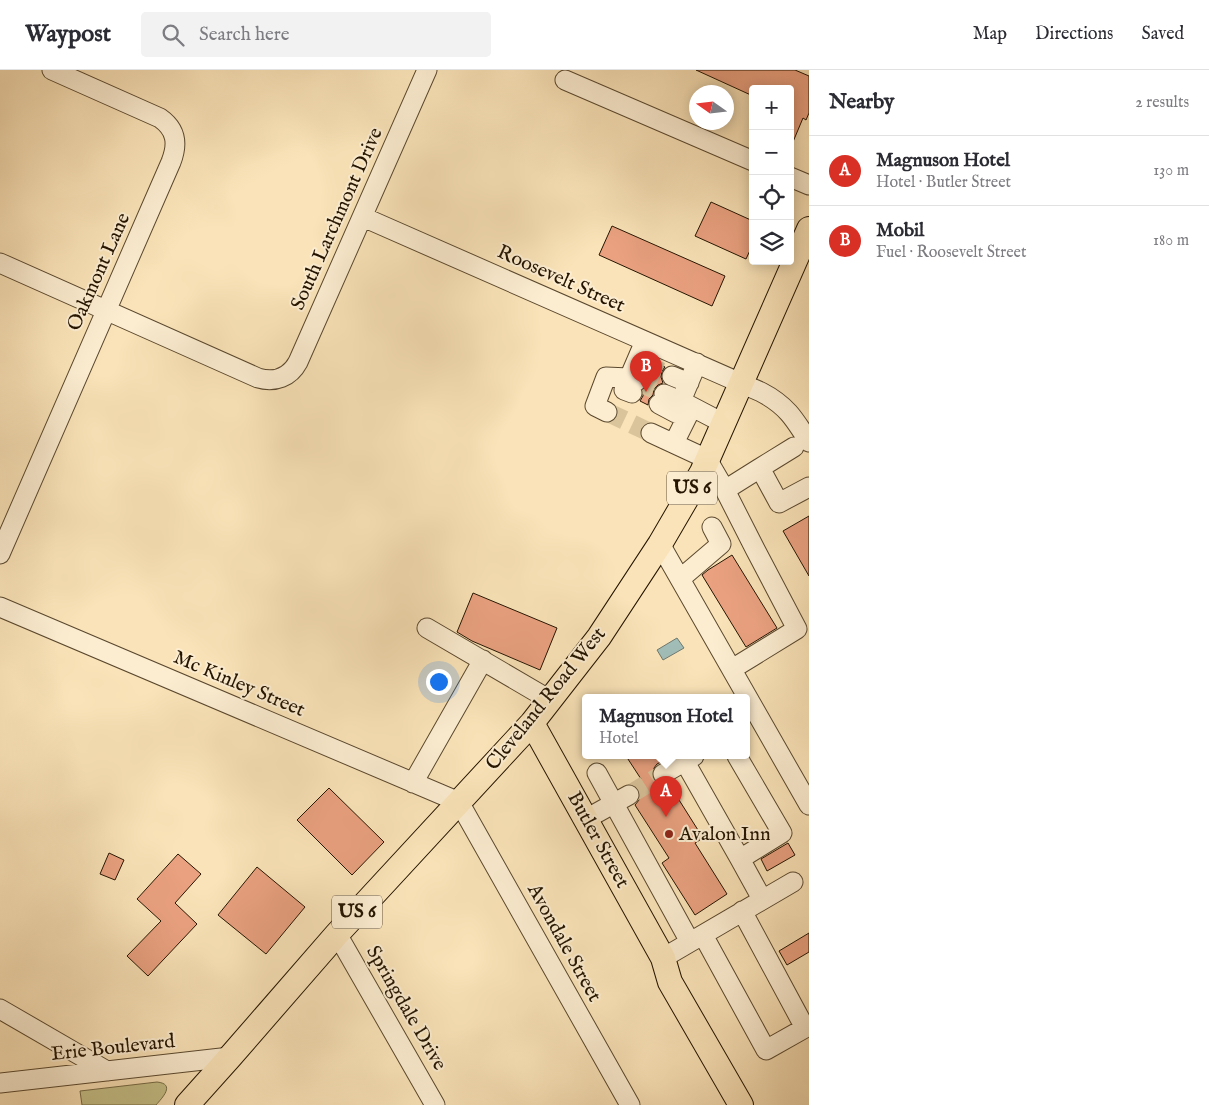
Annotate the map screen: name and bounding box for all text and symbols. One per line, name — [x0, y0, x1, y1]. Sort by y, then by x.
search box — [141, 12, 491, 57]
text: Waypost — [25, 19, 111, 50]
icon: search — [159, 21, 187, 49]
text: Search here — [199, 23, 290, 47]
text: Map — [973, 23, 1007, 46]
text: Directions — [1035, 23, 1113, 46]
text: Saved — [1141, 23, 1184, 46]
north arrow — [689, 85, 734, 130]
map controls — [749, 85, 794, 265]
button: + — [749, 85, 794, 130]
text: Nearby — [829, 89, 894, 116]
text: 2 results — [1135, 93, 1189, 113]
street label: South Larchmont Drive — [285, 124, 389, 314]
button: − — [749, 130, 794, 175]
text: Magnuson Hotel — [876, 149, 1010, 173]
text: A — [840, 161, 850, 181]
text: 130 m — [1153, 161, 1189, 181]
text: Hotel · Butler Street — [876, 173, 1011, 193]
button: locate — [749, 175, 794, 220]
street label: Oakmont Lane — [62, 209, 136, 335]
text: Mobil — [876, 219, 924, 243]
button: layers — [749, 220, 794, 265]
text: B — [840, 231, 850, 251]
text: 180 m — [1153, 231, 1189, 251]
street label: Roosevelt Street — [493, 240, 629, 318]
text: Fuel · Roosevelt Street — [876, 243, 1026, 263]
pin: B — [630, 351, 662, 392]
road number: US 6 — [667, 472, 717, 504]
street label: Cleveland Road West — [480, 622, 612, 776]
street label: Mc Kinley Street — [169, 645, 309, 723]
your location — [426, 669, 452, 695]
popup — [582, 694, 750, 759]
text: Magnuson Hotel — [599, 705, 733, 729]
text: Hotel — [599, 729, 638, 749]
pin: A — [650, 776, 682, 817]
street label: Butler Street — [561, 787, 635, 893]
place label: Avalon Inn — [678, 822, 771, 847]
marker: Avalon Inn — [663, 828, 675, 840]
street label: Avondale Street — [521, 879, 607, 1006]
road number: US 6 — [332, 896, 382, 929]
street label: Springdale Drive — [360, 941, 452, 1075]
street label: Erie Boulevard — [50, 1029, 176, 1067]

